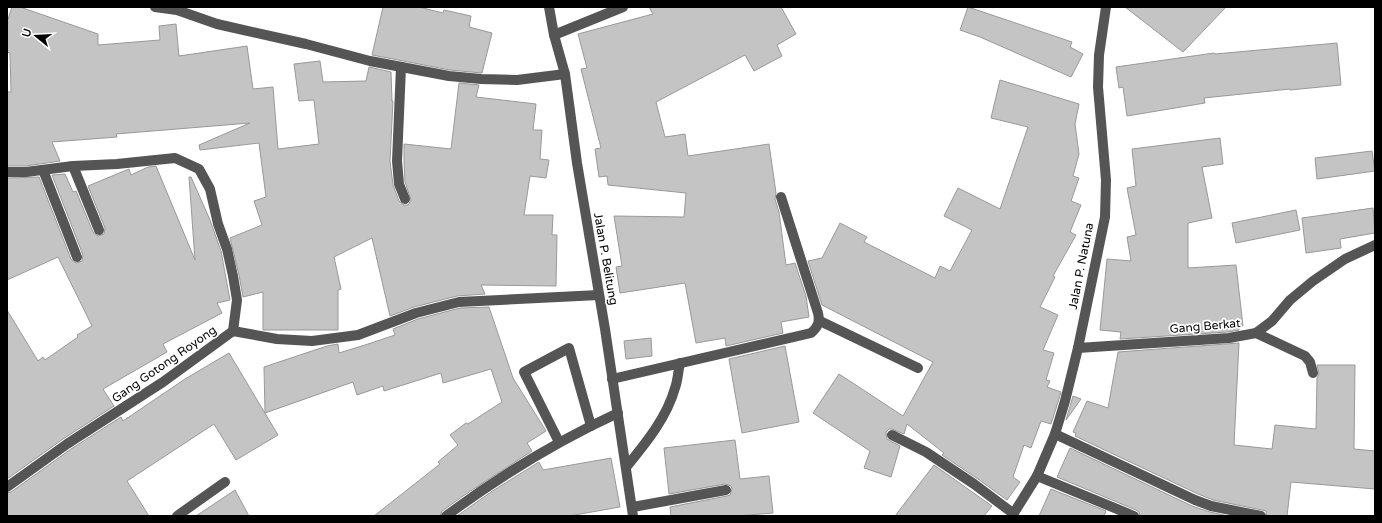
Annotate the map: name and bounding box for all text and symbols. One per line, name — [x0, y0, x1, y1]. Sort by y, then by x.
north arrow — [16, 16, 56, 56]
text: U — [19, 27, 34, 39]
street label: Jalan P. Belitung — [591, 212, 621, 306]
street label: Jalan P. Natuna — [1066, 221, 1096, 311]
street label: Gang Berkat — [1169, 316, 1241, 336]
street label: Gang Gotong Royong — [109, 323, 219, 405]

